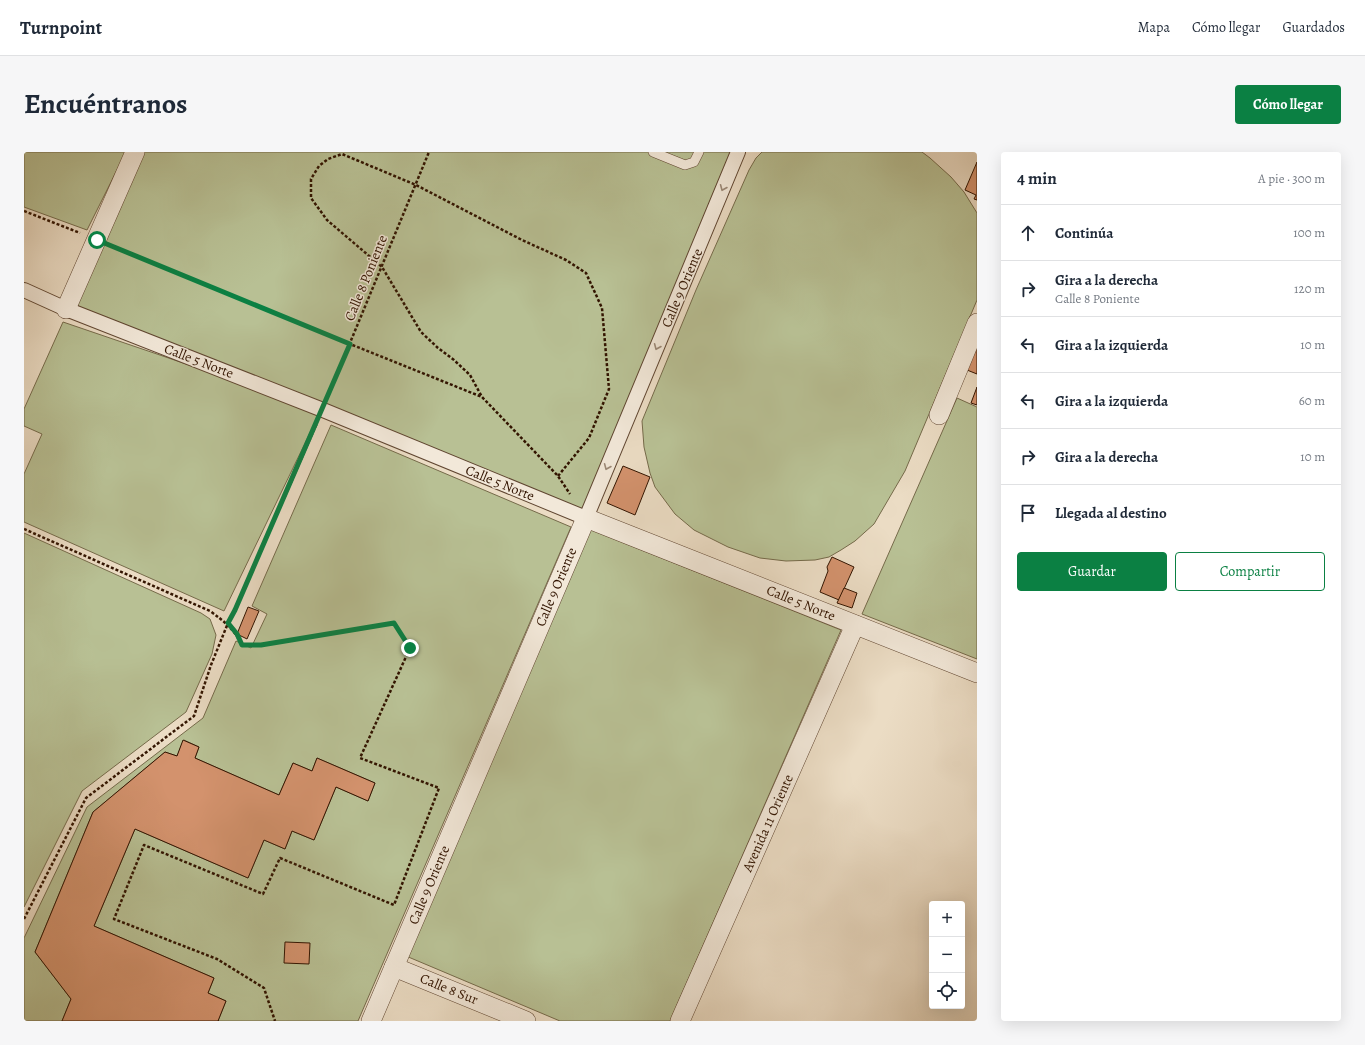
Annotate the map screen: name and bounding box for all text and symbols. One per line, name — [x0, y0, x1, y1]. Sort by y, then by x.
text: Turnpoint — [20, 15, 102, 41]
text: Mapa — [1138, 18, 1170, 37]
text: Cómo llegar — [1192, 18, 1260, 37]
text: Guardados — [1282, 18, 1345, 37]
text: Encuéntranos — [24, 85, 188, 123]
button: Cómo llegar — [1235, 85, 1341, 124]
text: 4 min — [1017, 167, 1057, 190]
text: A pie · 300 m — [1258, 170, 1325, 187]
one-way arrow — [720, 184, 728, 191]
icon: ahead — [1017, 222, 1039, 244]
text: Continúa — [1055, 223, 1113, 243]
text: 100 m — [1293, 224, 1325, 241]
route start — [88, 231, 106, 249]
street label: Calle 8 Poniente — [340, 232, 392, 324]
street label: Calle 9 Oriente — [657, 246, 707, 330]
text: Gira a la derecha — [1055, 270, 1158, 290]
icon: right — [1017, 278, 1039, 300]
text: 120 m — [1294, 280, 1325, 297]
text: Calle 8 Poniente — [1055, 290, 1140, 307]
icon: left — [1017, 334, 1039, 356]
text: Gira a la izquierda — [1055, 335, 1168, 355]
text: 10 m — [1300, 336, 1325, 353]
street label: Calle 5 Norte — [162, 339, 236, 383]
one-way arrow — [654, 342, 662, 350]
icon: left — [1017, 390, 1039, 412]
text: Gira a la izquierda — [1055, 391, 1168, 411]
text: 60 m — [1299, 392, 1325, 409]
icon: right — [1017, 446, 1039, 468]
text: Gira a la derecha — [1055, 447, 1158, 467]
text: 10 m — [1300, 448, 1325, 465]
street label: Calle 5 Norte — [463, 461, 537, 505]
one-way arrow — [604, 462, 612, 470]
icon: arrive — [1017, 502, 1039, 524]
text: Llegada al destino — [1055, 503, 1167, 523]
street label: Calle 9 Oriente — [531, 545, 581, 629]
button: Guardar — [1017, 552, 1167, 591]
button: Compartir — [1175, 552, 1325, 591]
street label: Calle 5 Norte — [764, 581, 838, 625]
route end — [401, 639, 419, 657]
street label: Avenida 11 Oriente — [738, 771, 798, 876]
street label: Calle 9 Oriente — [404, 843, 454, 927]
map controls — [929, 901, 965, 1009]
button: + — [929, 901, 965, 937]
button: − — [929, 937, 965, 973]
street label: Calle 8 Sur — [417, 969, 481, 1009]
button: locate — [929, 973, 965, 1009]

